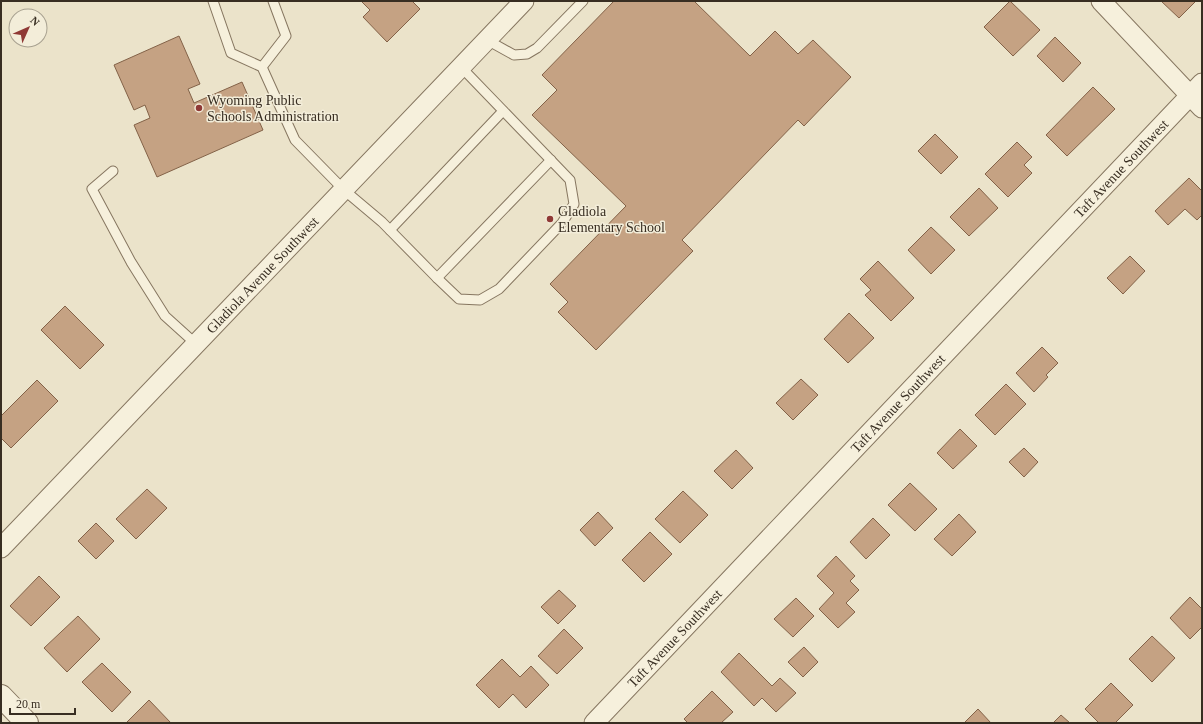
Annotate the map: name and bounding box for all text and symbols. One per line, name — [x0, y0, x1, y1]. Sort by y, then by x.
north arrow — [8, 8, 48, 48]
text: N — [28, 14, 42, 28]
place label: Wyoming Public Schools Administration — [207, 93, 339, 124]
marker: Wyoming Public Schools Administration — [194, 103, 204, 113]
street label: Taft Avenue Southwest — [1071, 116, 1171, 220]
place label: Gladiola Elementary School — [558, 204, 665, 235]
street label: Gladiola Avenue Southwest — [203, 213, 321, 336]
marker: Gladiola Elementary School — [545, 214, 555, 224]
street label: Taft Avenue Southwest — [848, 351, 948, 455]
street label: Taft Avenue Southwest — [625, 586, 725, 690]
scale bar — [10, 690, 75, 716]
text: 20 m — [16, 697, 41, 711]

